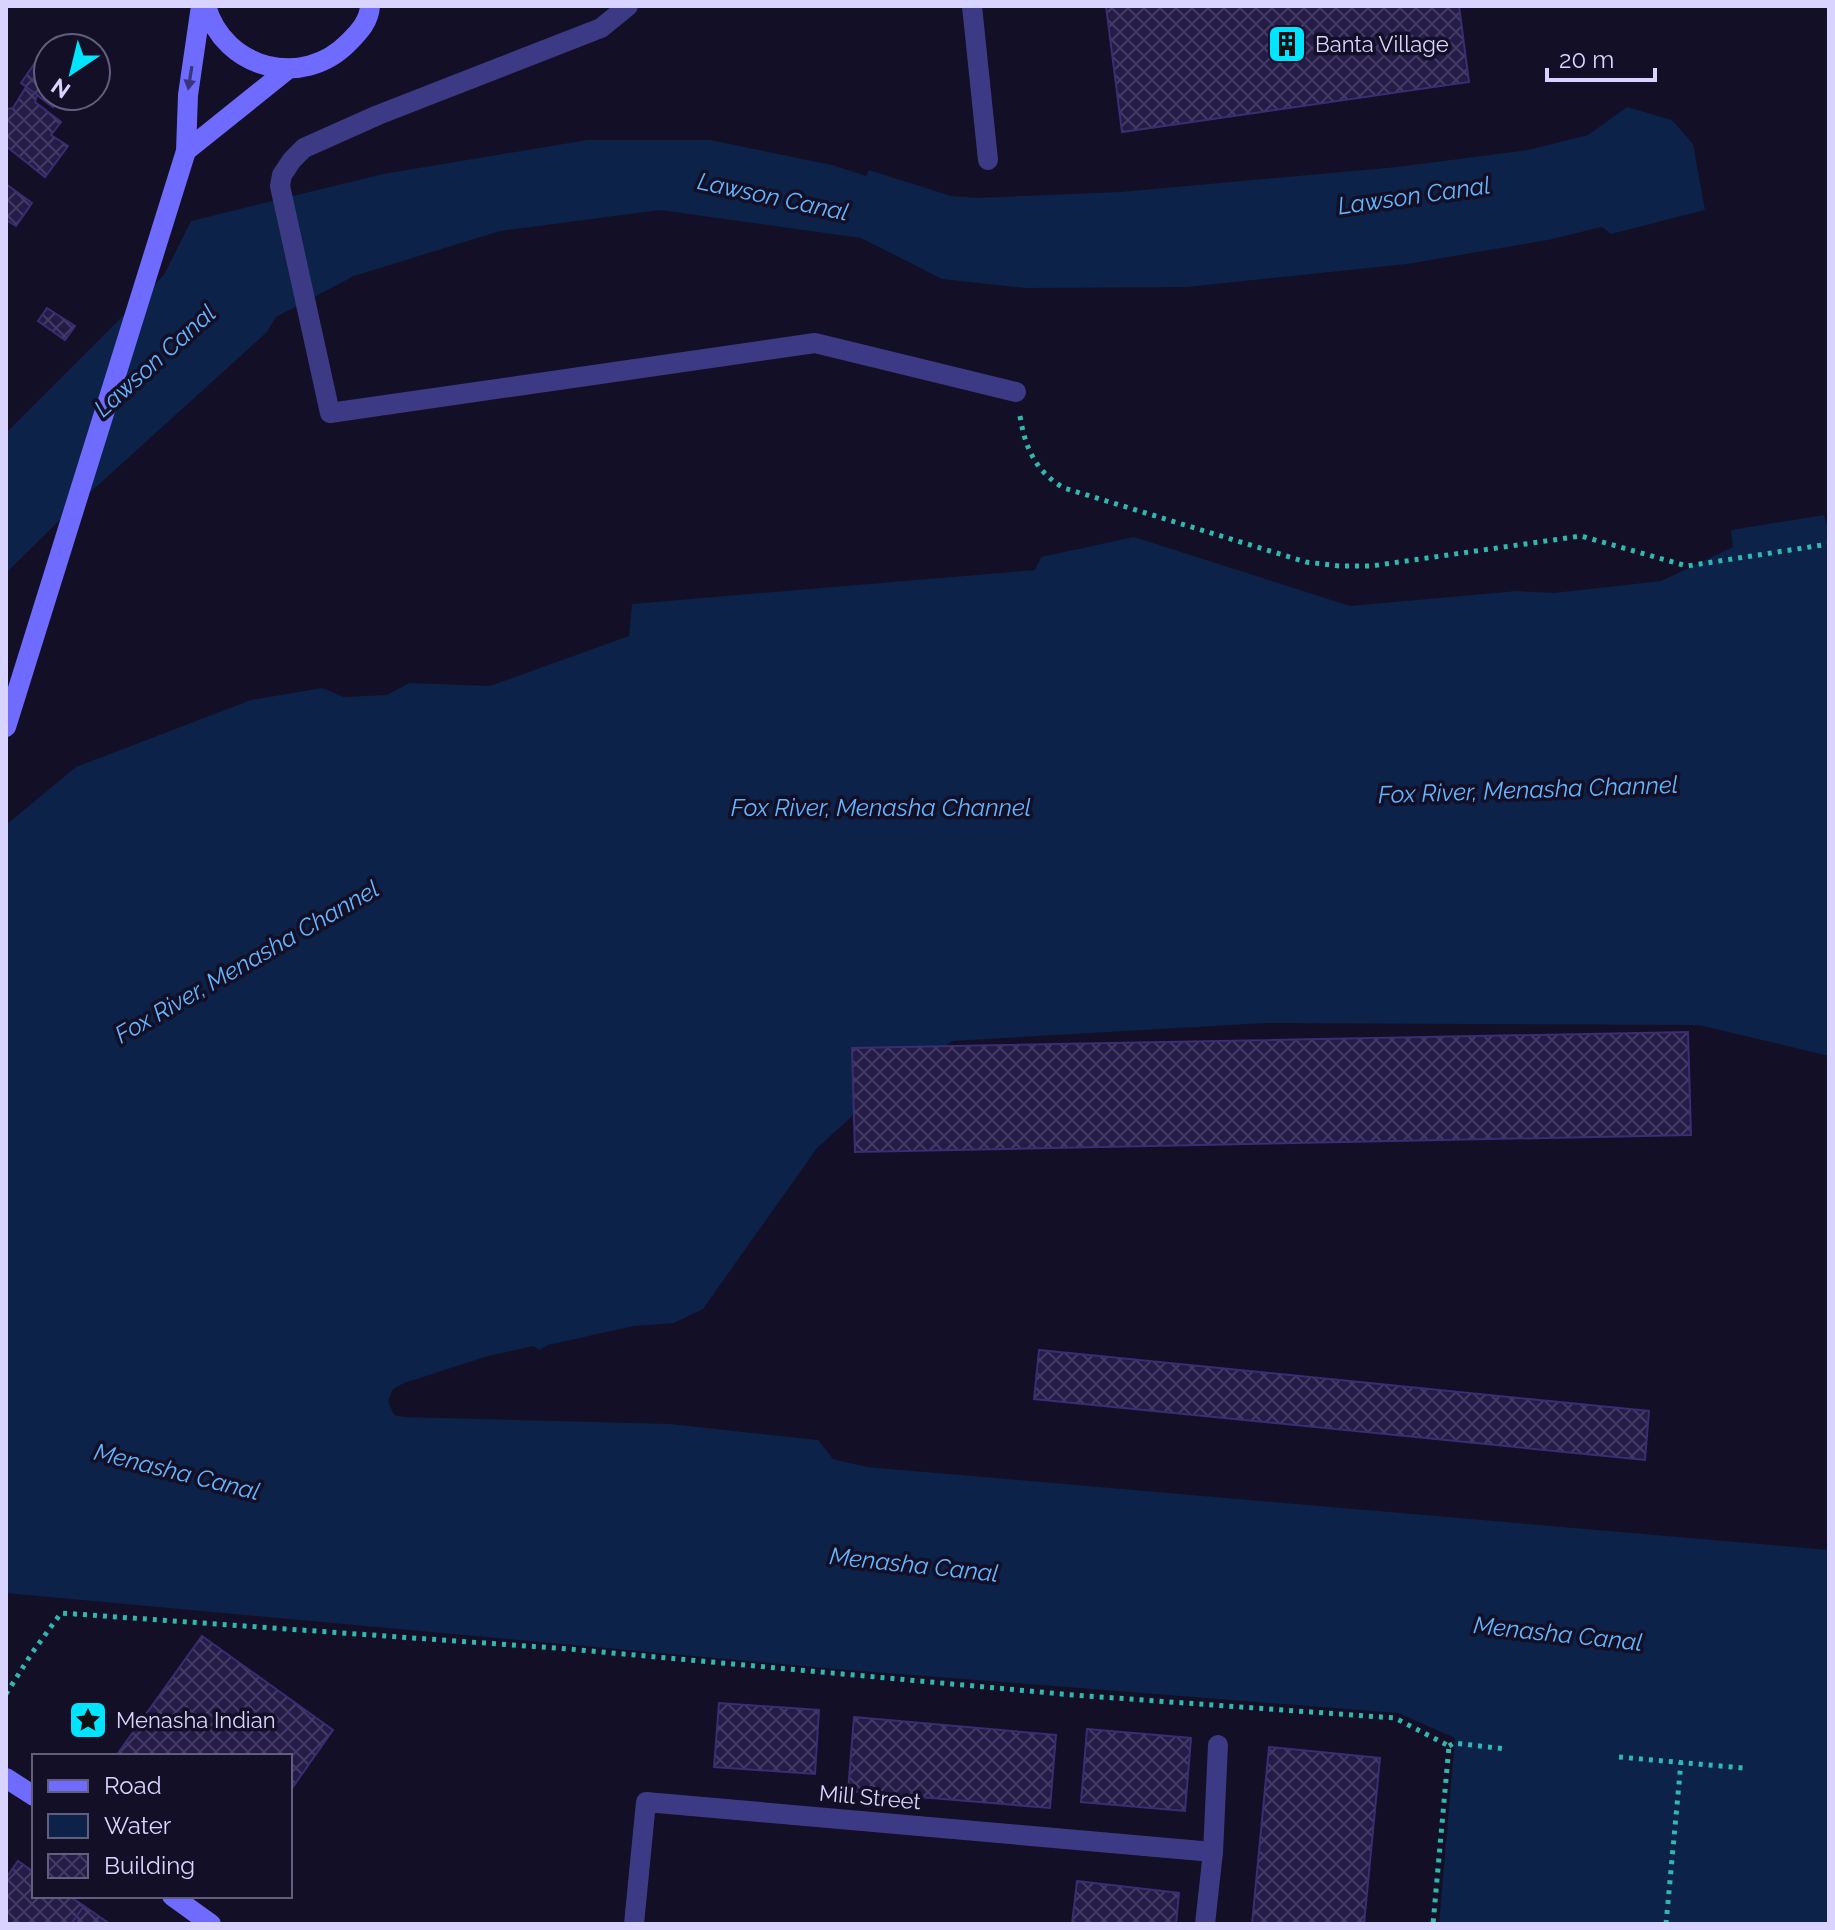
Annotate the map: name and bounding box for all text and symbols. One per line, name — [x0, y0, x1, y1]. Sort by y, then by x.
building icon: Banta Village — [1266, 23, 1308, 65]
place label: Banta Village — [1315, 31, 1449, 57]
north arrow — [32, 32, 112, 112]
scale bar — [1547, 32, 1655, 82]
text: 20 m — [1559, 45, 1614, 74]
one-way arrow — [183, 66, 196, 91]
text: N — [46, 73, 75, 104]
water label: Lawson Canal — [695, 166, 851, 227]
water label: Lawson Canal — [1336, 170, 1492, 221]
water label: Lawson Canal — [88, 298, 221, 423]
water label: Fox River, Menasha Channel — [1377, 770, 1679, 809]
water label: Fox River, Menasha Channel — [731, 793, 1031, 822]
water label: Fox River, Menasha Channel — [109, 874, 384, 1049]
water label: Menasha Canal — [91, 1437, 263, 1506]
water label: Menasha Canal — [828, 1541, 1000, 1588]
water label: Menasha Canal — [1472, 1610, 1644, 1657]
place icon: Menasha Indian — [67, 1699, 109, 1741]
place label: Menasha Indian — [116, 1707, 275, 1733]
legend — [32, 1754, 292, 1898]
text: Road — [104, 1771, 162, 1800]
street label: Mill Street — [818, 1780, 923, 1814]
text: Water — [104, 1811, 172, 1840]
text: Building — [104, 1851, 195, 1880]

